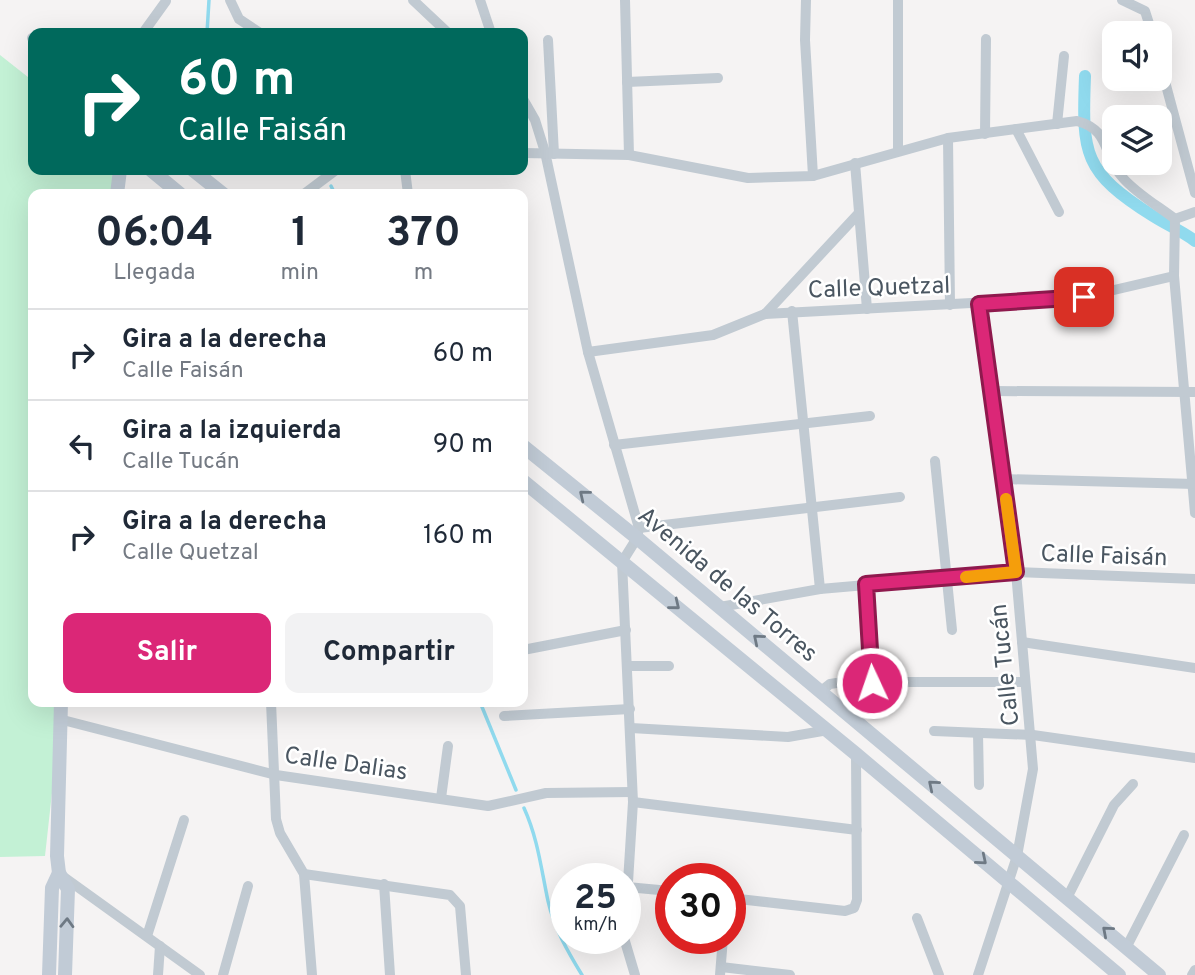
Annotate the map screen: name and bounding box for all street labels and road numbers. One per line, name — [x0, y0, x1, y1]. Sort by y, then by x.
street label: Calle Quetzal — [807, 272, 951, 306]
street label: Avenida de las Torres — [631, 502, 823, 670]
street label: Calle Faisán — [1040, 540, 1168, 574]
street label: Calle Tucán — [985, 602, 1027, 727]
street label: Calle Dalias — [282, 741, 409, 788]

